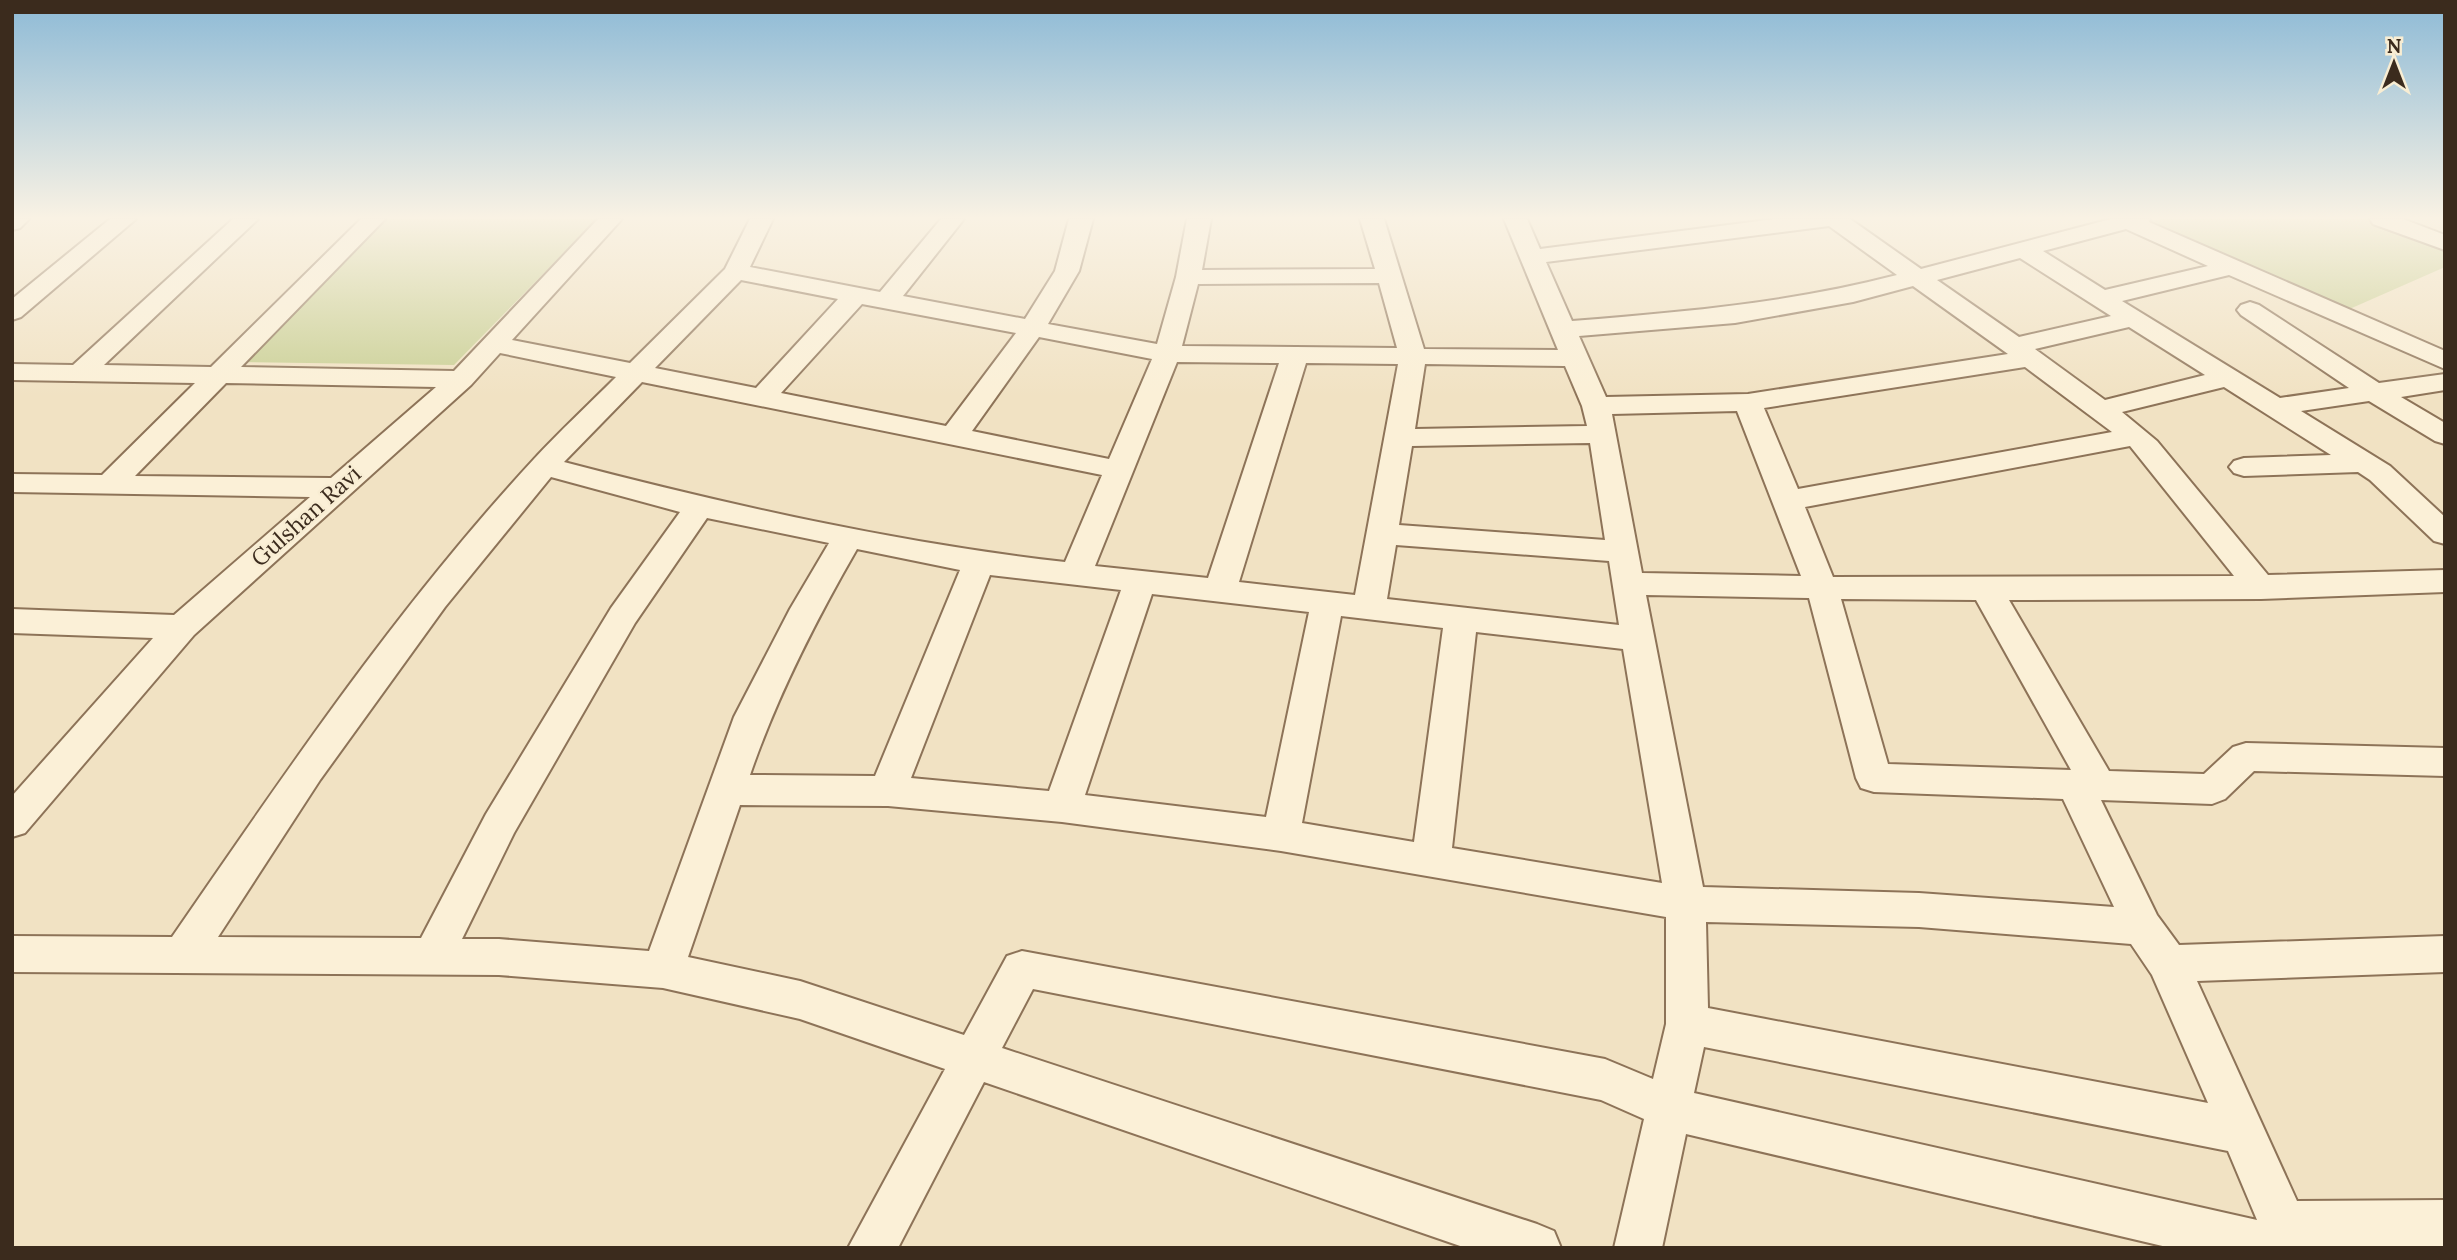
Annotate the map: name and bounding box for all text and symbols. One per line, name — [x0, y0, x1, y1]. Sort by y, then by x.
north arrow — [2359, 28, 2429, 98]
text: N — [2387, 34, 2402, 58]
street label: Gulshan Ravi — [245, 459, 367, 573]

